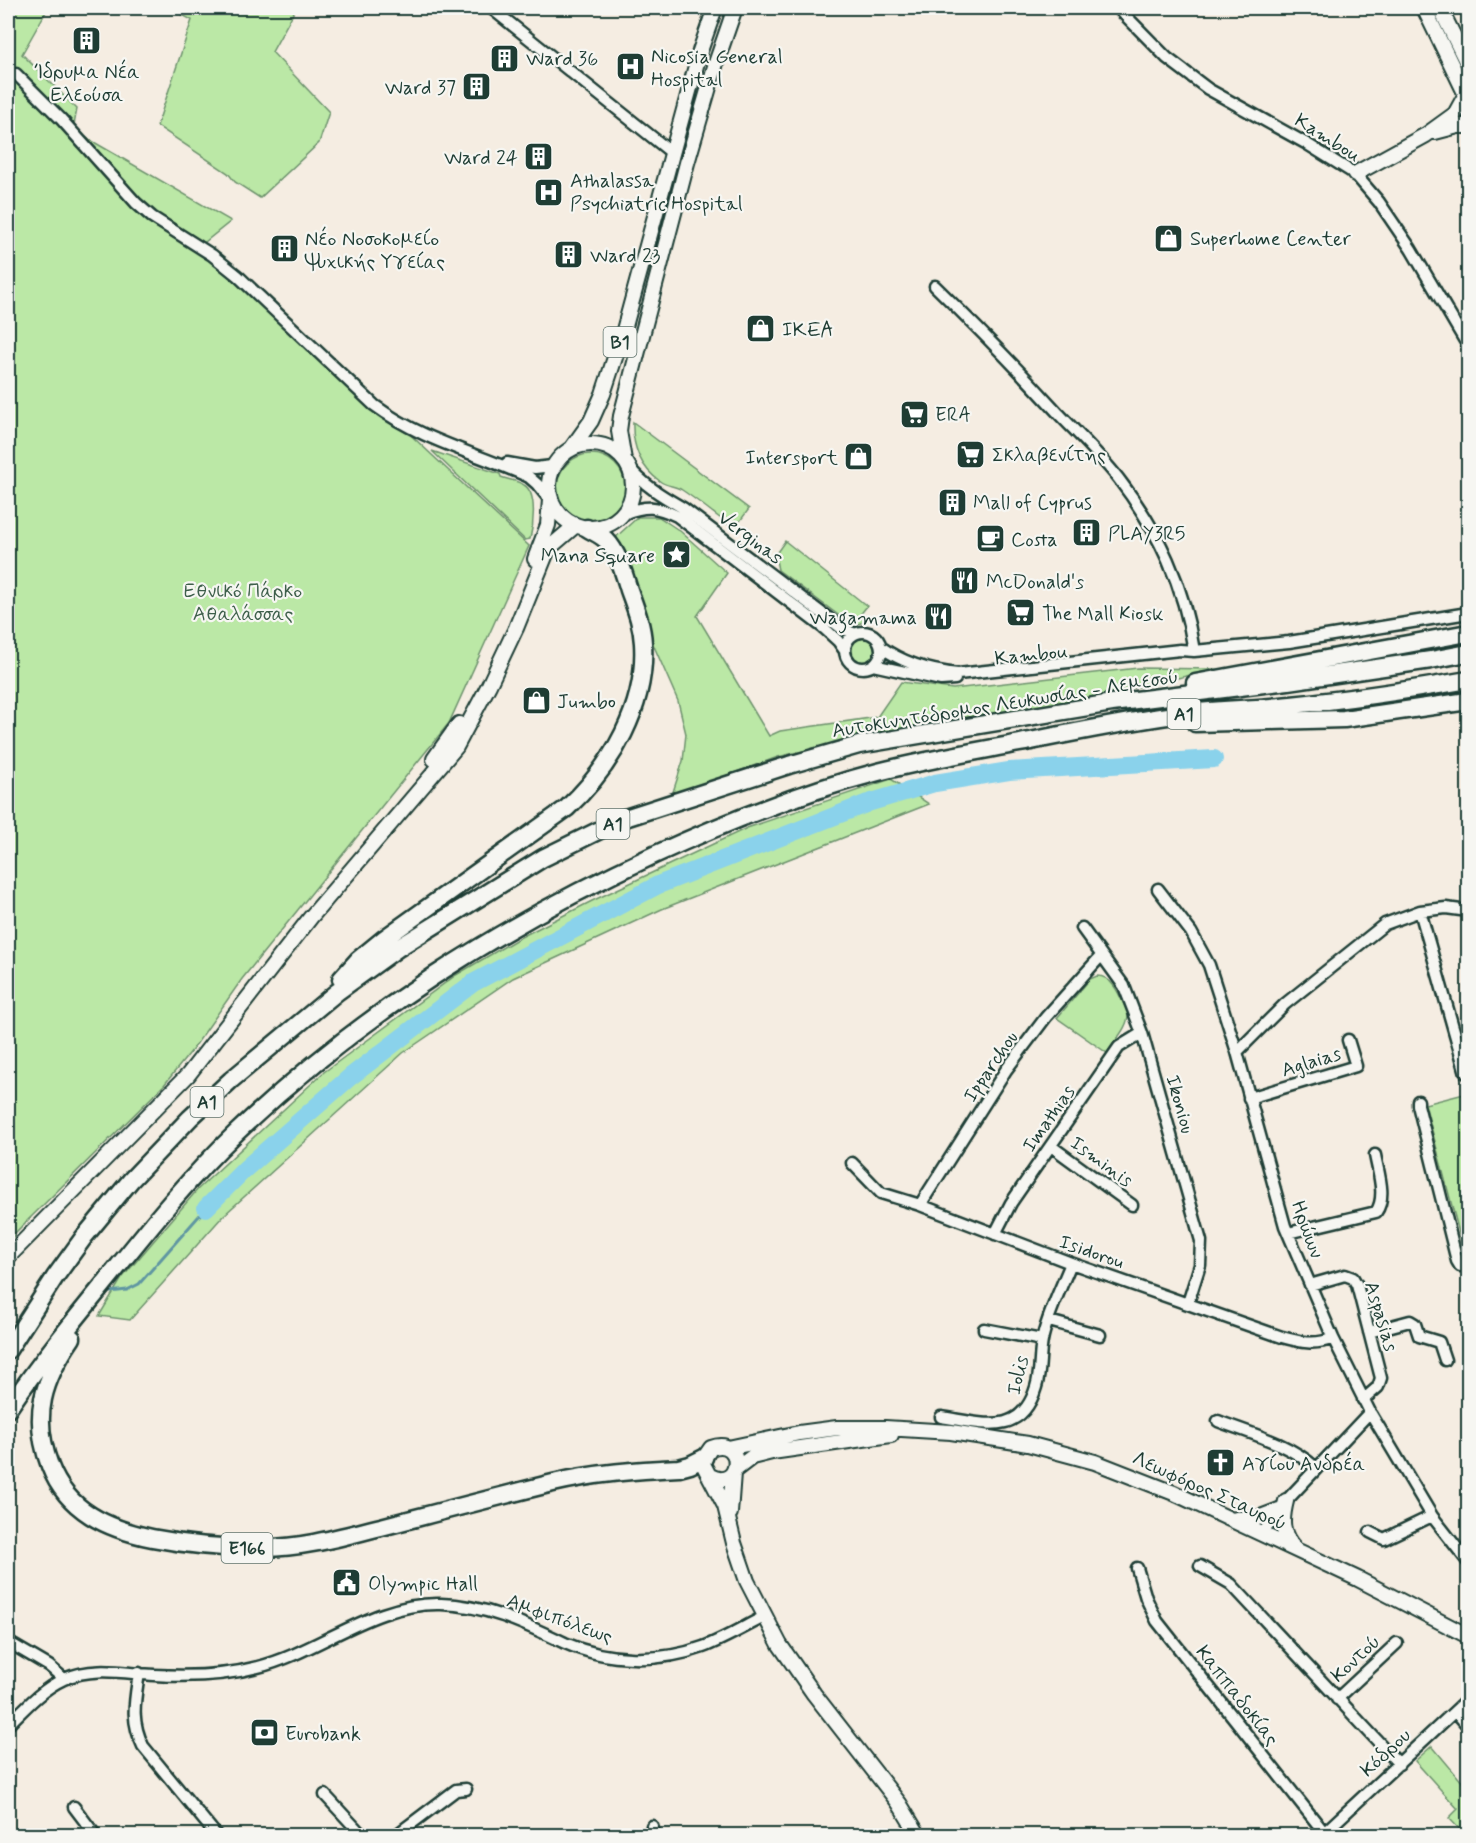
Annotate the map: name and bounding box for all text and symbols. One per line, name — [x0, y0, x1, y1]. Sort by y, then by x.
building icon: Ίδρυμα Νέα Ελεούσα — [71, 24, 103, 56]
building icon: Ward 36 — [489, 42, 521, 74]
place label: Nicosia General Hospital — [651, 44, 783, 94]
place label: Ward 36 — [526, 46, 598, 73]
hospital icon: Nicosia General Hospital — [614, 51, 646, 83]
place label: Ίδρυμα Νέα Ελεούσα — [34, 59, 140, 109]
building icon: Ward 37 — [461, 71, 493, 103]
place label: Ward 37 — [385, 75, 456, 102]
street label: Kambou — [1289, 107, 1365, 169]
building icon: Ward 24 — [523, 141, 555, 173]
place label: Ward 24 — [444, 145, 518, 172]
place label: Athalassa Psychiatric Hospital — [570, 168, 743, 218]
hospital icon: Athalassa Psychiatric Hospital — [533, 176, 565, 208]
shop icon: Superhome Center — [1153, 222, 1185, 254]
place label: Νέο Νοσοκομείο Ψυχικής Υγείας — [304, 226, 445, 276]
place label: Superhome Center — [1190, 226, 1351, 253]
building icon: Νέο Νοσοκομείο Ψυχικής Υγείας — [268, 233, 300, 265]
building icon: Ward 23 — [553, 239, 585, 271]
place label: Ward 23 — [590, 243, 660, 270]
shop icon: IKEA — [745, 313, 777, 345]
place label: IKEA — [782, 317, 834, 344]
road number: B1 — [604, 327, 636, 357]
supermarket icon: ERA — [898, 398, 930, 430]
place label: ERA — [935, 402, 971, 429]
supermarket icon: Σκλαβενίτης — [955, 438, 987, 470]
shop icon: Intersport — [843, 441, 875, 473]
place label: Σκλαβενίτης — [992, 442, 1106, 469]
place label: Intersport — [745, 445, 838, 472]
building icon: Mall of Cyprus — [936, 486, 968, 518]
place label: Mall of Cyprus — [973, 490, 1092, 517]
street label: Verginas — [711, 505, 788, 573]
building icon: PLAY3R5 — [1071, 517, 1103, 549]
place label: PLAY3R5 — [1108, 521, 1185, 548]
cafe icon: Costa — [974, 523, 1006, 555]
place label: Costa — [1011, 527, 1057, 554]
place icon: Mana Square — [660, 539, 692, 571]
place label: Mana Square — [541, 543, 655, 570]
restaurant icon: McDonald's — [949, 565, 981, 597]
place label: McDonald's — [986, 569, 1084, 596]
park label: Εθνικό Πάρκο Αθαλάσσας — [184, 578, 302, 628]
supermarket icon: The Mall Kiosk — [1005, 597, 1037, 629]
restaurant icon: Wagamama — [922, 601, 954, 633]
place label: The Mall Kiosk — [1042, 601, 1163, 628]
place label: Wagamama — [810, 605, 917, 634]
street label: Kambou — [993, 638, 1069, 673]
street label: Αυτοκινητόδρομος Λευκωσίας - Λεμεσού — [830, 664, 1180, 745]
shop icon: Jumbo — [520, 685, 552, 717]
place label: Jumbo — [557, 689, 616, 716]
road number: A1 — [1168, 699, 1200, 729]
road number: A1 — [596, 809, 630, 839]
street label: Ipparchou — [957, 1026, 1025, 1108]
street label: Aglaias — [1278, 1041, 1345, 1084]
street label: Ikoniou — [1158, 1072, 1201, 1137]
street label: Imathias — [1016, 1080, 1082, 1158]
road number: A1 — [190, 1087, 224, 1117]
street label: Isminis — [1064, 1130, 1138, 1194]
street label: Ηρώων — [1284, 1197, 1330, 1263]
street label: Isidorou — [1055, 1229, 1128, 1276]
street label: Aspasias — [1357, 1278, 1404, 1355]
street label: Iolis — [1001, 1353, 1036, 1397]
street label: Λεωφόρος Σταυρού — [1128, 1445, 1291, 1538]
church icon: Αγίου Ανδρέα — [1205, 1447, 1237, 1479]
place label: Αγίου Ανδρέα — [1242, 1451, 1366, 1478]
road number: E166 — [222, 1533, 272, 1563]
public building icon: Olympic Hall — [331, 1567, 363, 1599]
place label: Olympic Hall — [368, 1571, 478, 1598]
street label: Αμφιπόλεως — [503, 1588, 616, 1651]
street label: Κοντού — [1325, 1629, 1387, 1689]
street label: Καππαδοκίας — [1189, 1640, 1285, 1752]
bank icon: Eurobank — [248, 1717, 280, 1749]
place label: Eurobank — [285, 1721, 361, 1748]
street label: Κόδρου — [1355, 1723, 1417, 1784]

